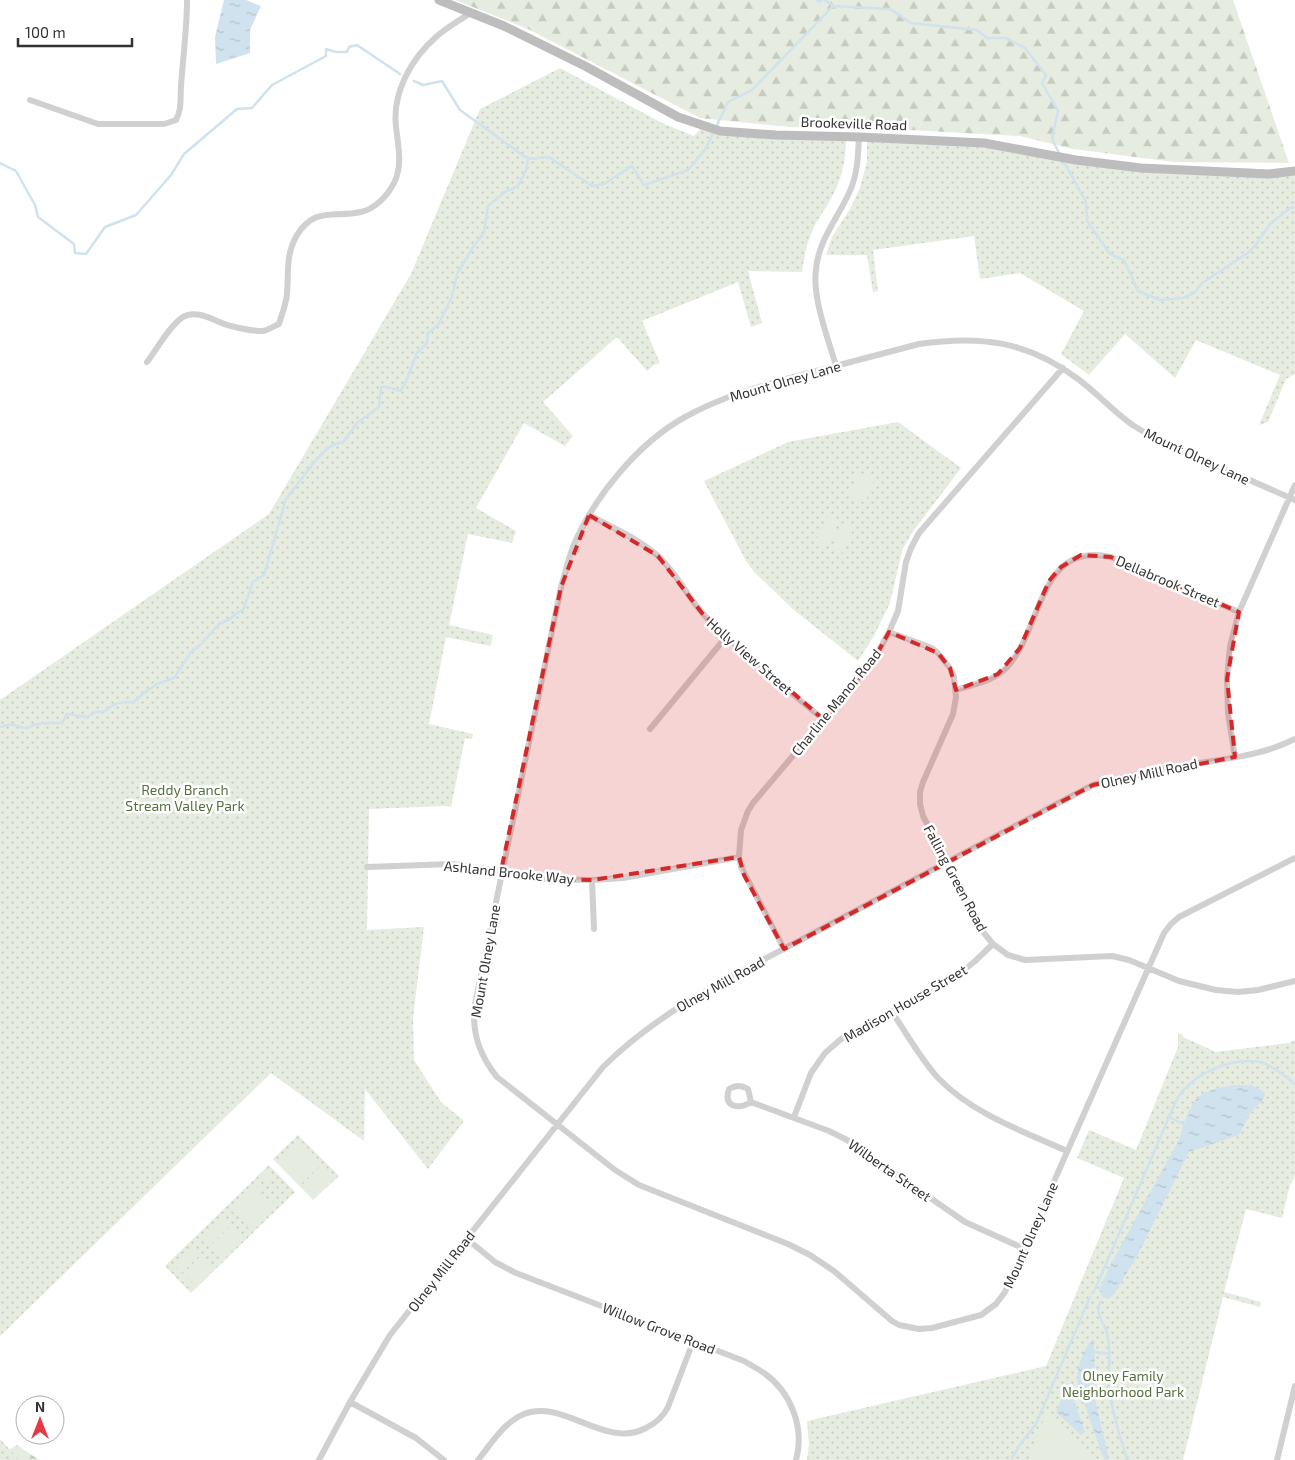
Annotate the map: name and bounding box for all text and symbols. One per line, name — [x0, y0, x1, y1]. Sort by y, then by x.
scale bar — [18, 15, 131, 47]
text: 100 m — [25, 23, 66, 41]
street label: Brookeville Road — [800, 113, 908, 133]
street label: Mount Olney Lane — [728, 357, 842, 405]
street label: Mount Olney Lane — [1141, 424, 1253, 488]
street label: Dellabrook Street — [1114, 551, 1222, 611]
street label: Holly View Street — [704, 614, 796, 698]
street label: Charline Manor Road — [788, 645, 884, 759]
street label: Olney Mill Road — [1099, 754, 1199, 792]
park label: Reddy Branch Stream Valley Park — [125, 781, 245, 814]
street label: Falling Green Road — [921, 822, 991, 934]
street label: Ashland Brooke Way — [443, 857, 575, 887]
street label: Mount Olney Lane — [467, 903, 503, 1019]
street label: Olney Mill Road — [673, 953, 767, 1015]
street label: Madison House Street — [840, 961, 970, 1045]
street label: Wilberta Street — [845, 1135, 935, 1205]
street label: Mount Olney Lane — [999, 1179, 1061, 1291]
street label: Olney Mill Road — [404, 1227, 478, 1315]
street label: Willow Grove Road — [600, 1299, 718, 1357]
park label: Olney Family Neighborhood Park — [1062, 1367, 1184, 1400]
north arrow — [15, 1395, 65, 1445]
text: N — [35, 1398, 45, 1415]

